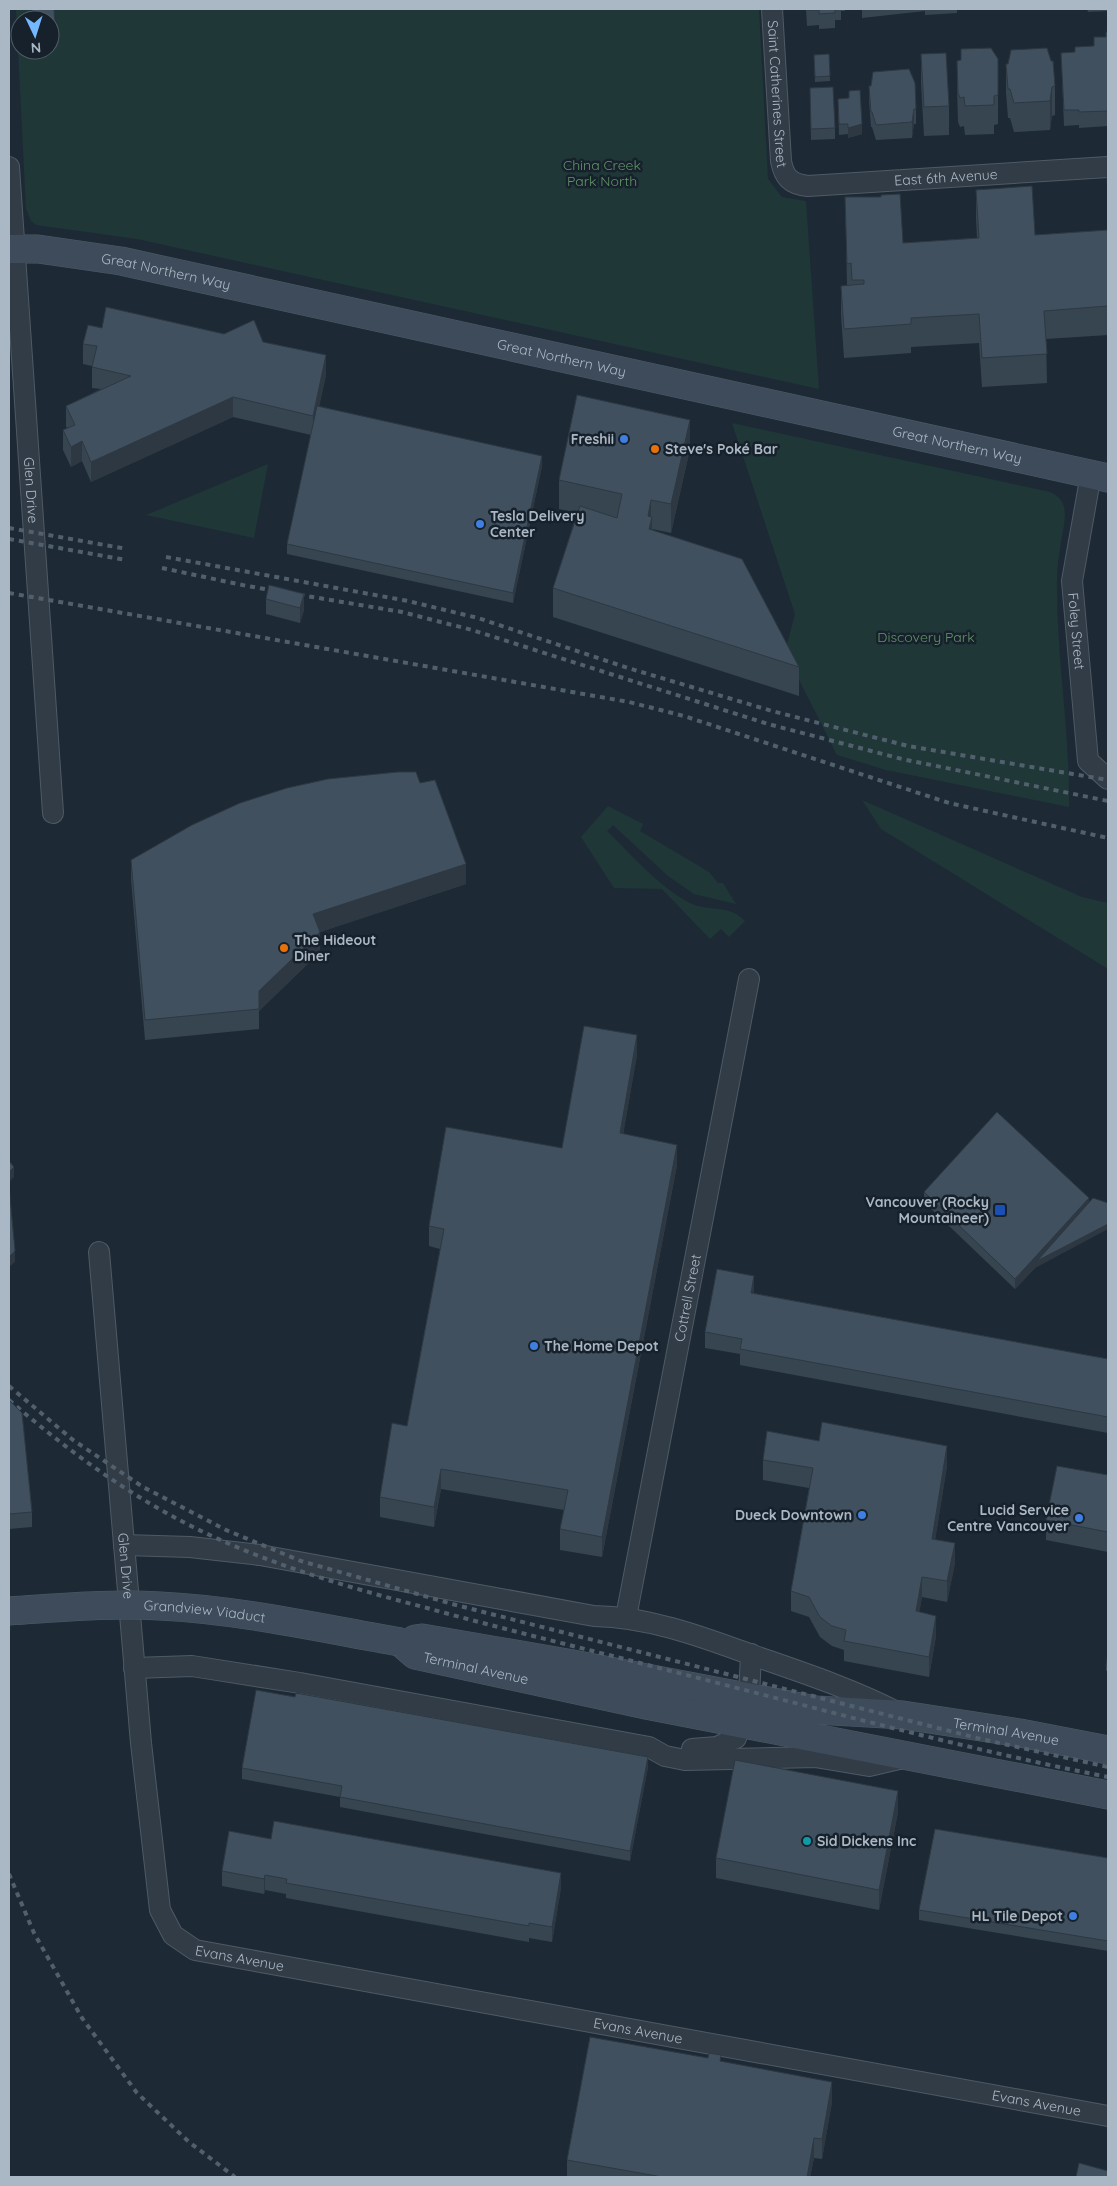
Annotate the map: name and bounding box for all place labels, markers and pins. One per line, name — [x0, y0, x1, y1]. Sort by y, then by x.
place label: Freshii — [571, 430, 614, 448]
marker: Freshii — [618, 433, 630, 445]
place label: Steve's Poké Bar — [665, 440, 778, 458]
marker: Steve's Poké Bar — [649, 443, 661, 455]
place label: Tesla Delivery Center — [490, 507, 584, 541]
marker: Tesla Delivery Center — [474, 518, 486, 530]
place label: The Hideout Diner — [294, 931, 377, 965]
marker: The Hideout Diner — [278, 942, 290, 954]
place label: Vancouver (Rocky Mountaineer) — [866, 1193, 989, 1227]
marker: Vancouver (Rocky Mountaineer) — [993, 1203, 1007, 1217]
place label: The Home Depot — [544, 1337, 659, 1355]
marker: The Home Depot — [528, 1340, 540, 1352]
place label: Lucid Service Centre Vancouver — [947, 1501, 1069, 1535]
place label: Dueck Downtown — [735, 1506, 852, 1524]
marker: Dueck Downtown — [856, 1509, 868, 1521]
marker: Lucid Service Centre Vancouver — [1073, 1512, 1085, 1524]
place label: Sid Dickens Inc — [817, 1832, 916, 1850]
marker: Sid Dickens Inc — [801, 1835, 813, 1847]
place label: HL Tile Depot — [972, 1907, 1063, 1925]
marker: HL Tile Depot — [1067, 1910, 1079, 1922]

